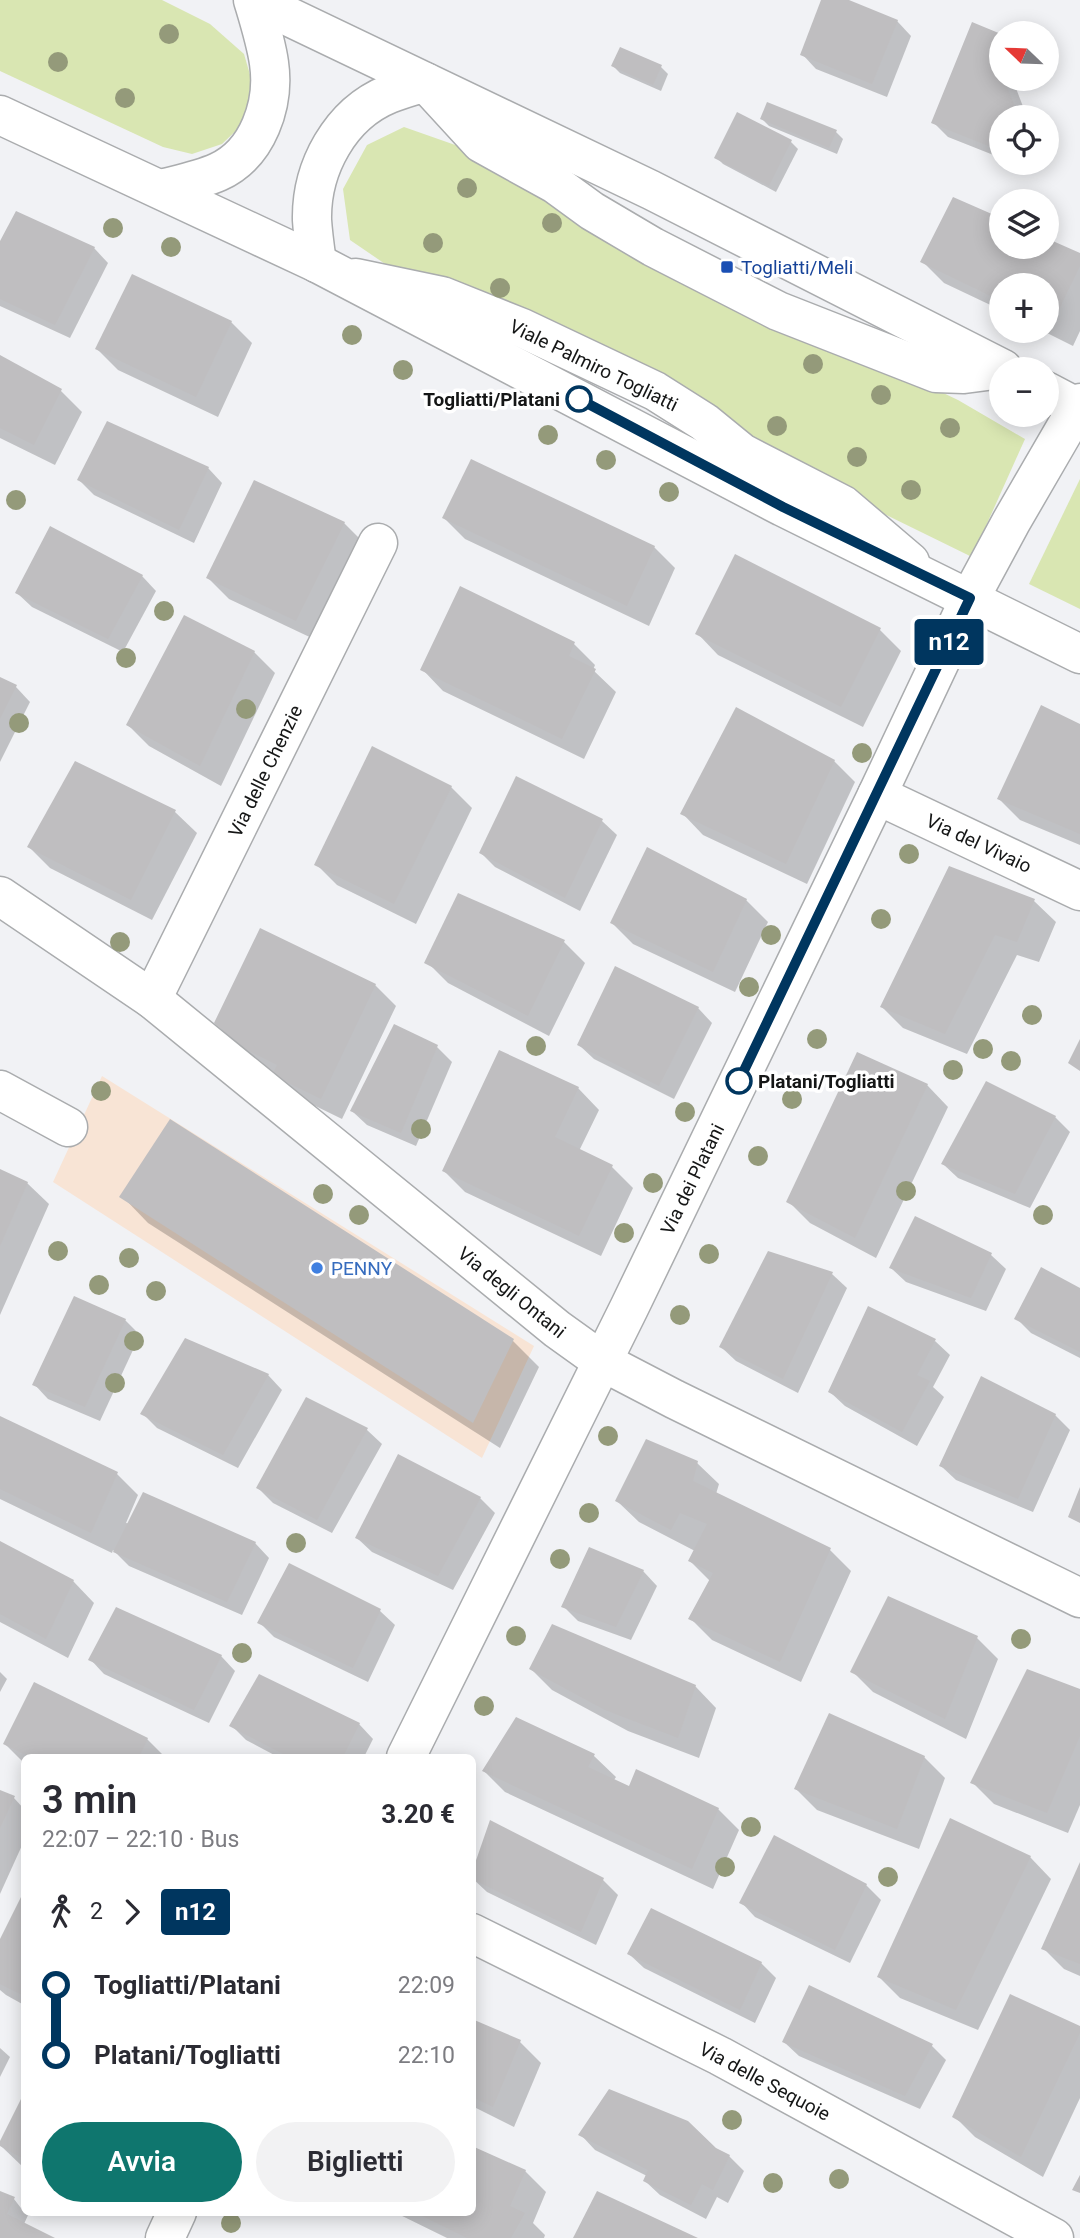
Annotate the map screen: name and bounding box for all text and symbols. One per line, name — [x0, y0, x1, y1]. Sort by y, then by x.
north arrow — [989, 21, 1059, 91]
map controls — [989, 21, 1059, 427]
button: locate — [989, 105, 1059, 175]
button: layers — [989, 189, 1059, 259]
place label: Togliatti/Meli — [741, 256, 853, 279]
marker: Togliatti/Meli — [719, 259, 735, 275]
button: + — [989, 273, 1059, 343]
street label: Viale Palmiro Togliatti — [506, 315, 682, 416]
button: − — [989, 357, 1059, 427]
marker: Togliatti/Platani — [566, 386, 592, 412]
place label: Togliatti/Platani — [423, 388, 560, 411]
line badge: n12 — [909, 619, 989, 665]
text: n12 — [929, 628, 970, 656]
street label: Via delle Chenzie — [224, 701, 307, 841]
street label: Via del Vivaio — [923, 809, 1035, 878]
marker: Platani/Togliatti — [726, 1068, 752, 1094]
place label: Platani/Togliatti — [758, 1070, 895, 1093]
street label: Via dei Platani — [656, 1120, 729, 1238]
street label: Via degli Ontani — [453, 1242, 570, 1343]
place label: PENNY — [331, 1257, 393, 1280]
marker: PENNY — [309, 1260, 325, 1276]
text: 3 min — [42, 1778, 137, 1822]
text: 3.20 € — [381, 1799, 455, 1829]
text: 22:07 – 22:10 · Bus — [42, 1826, 239, 1853]
icon: walk — [42, 1893, 80, 1931]
icon: forward — [113, 1893, 151, 1931]
text: 2 — [90, 1898, 103, 1925]
text: n12 — [175, 1898, 216, 1926]
text: Togliatti/Platani — [94, 1970, 281, 2000]
text: 22:09 — [398, 1972, 455, 1999]
street label: Via delle Sequoie — [695, 2037, 834, 2126]
text: Platani/Togliatti — [94, 2040, 281, 2070]
text: 22:10 — [398, 2042, 455, 2069]
button: Avvia — [42, 2122, 242, 2202]
button: Biglietti — [256, 2122, 455, 2202]

